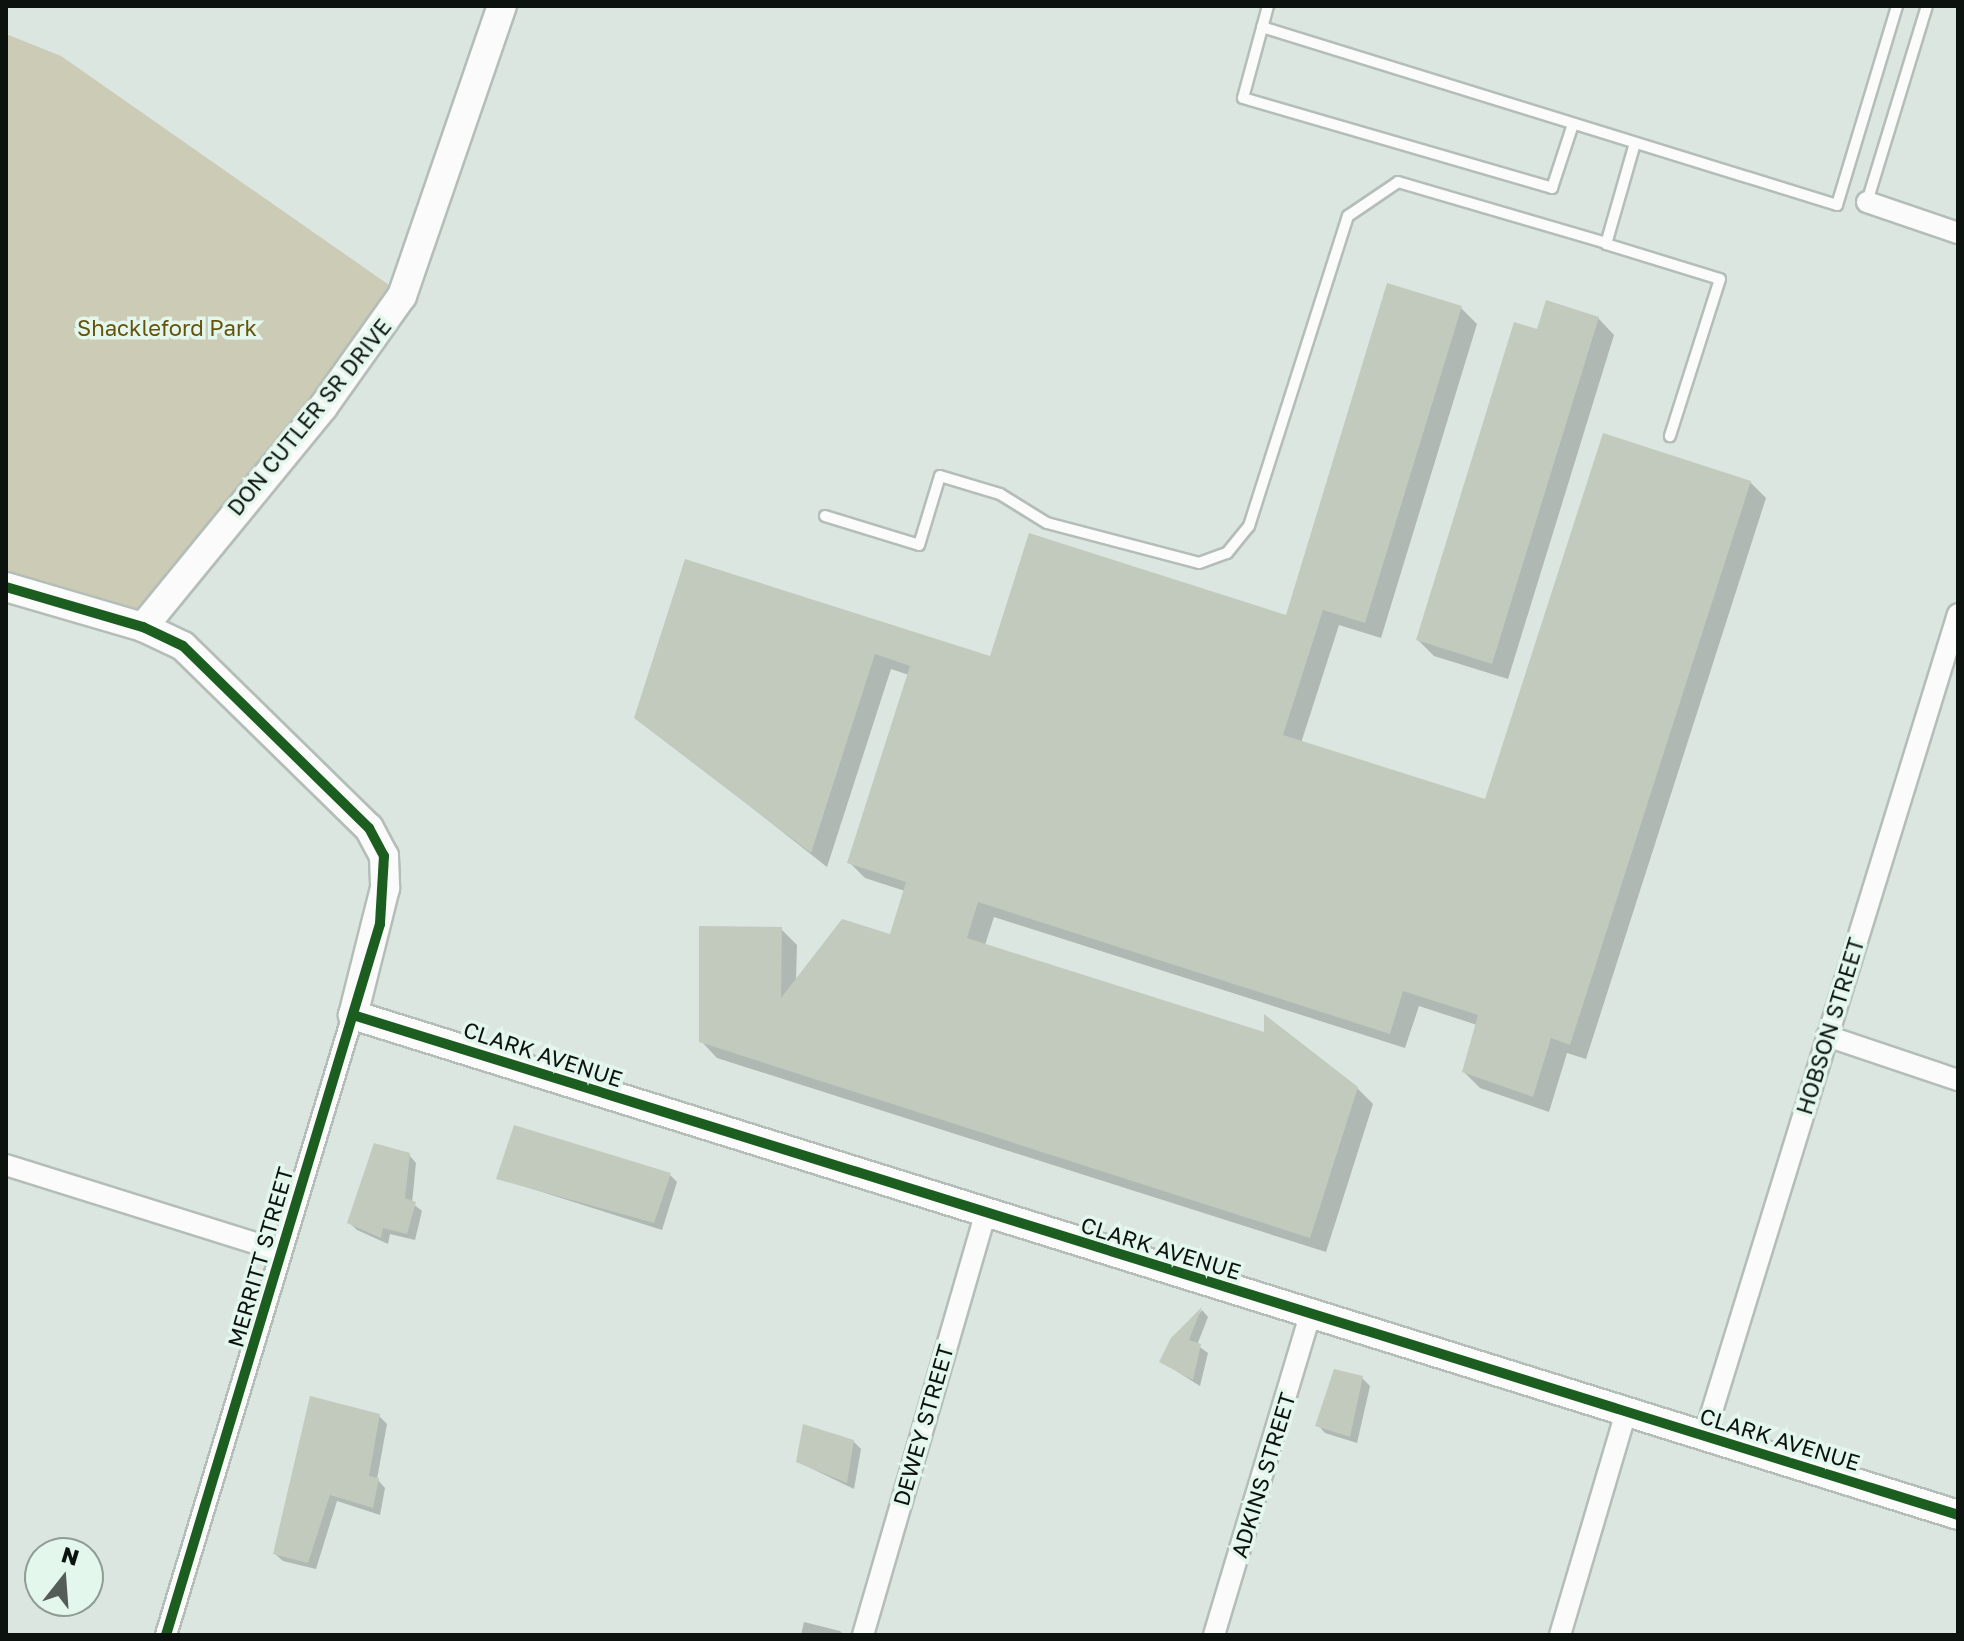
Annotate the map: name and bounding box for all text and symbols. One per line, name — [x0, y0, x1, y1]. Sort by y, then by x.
street label: DON CUTLER SR DRIVE — [222, 314, 396, 520]
park label: Shackleford Park — [77, 315, 257, 341]
street label: HOBSON STREET — [1791, 934, 1869, 1118]
street label: CLARK AVENUE — [460, 1016, 626, 1092]
street label: MERRITT STREET — [222, 1164, 298, 1350]
street label: CLARK AVENUE — [1078, 1211, 1244, 1285]
street label: DEWEY STREET — [887, 1341, 959, 1509]
street label: ADKINS STREET — [1225, 1389, 1301, 1561]
street label: CLARK AVENUE — [1697, 1402, 1863, 1476]
north arrow — [24, 1537, 104, 1617]
text: N — [59, 1540, 83, 1571]

